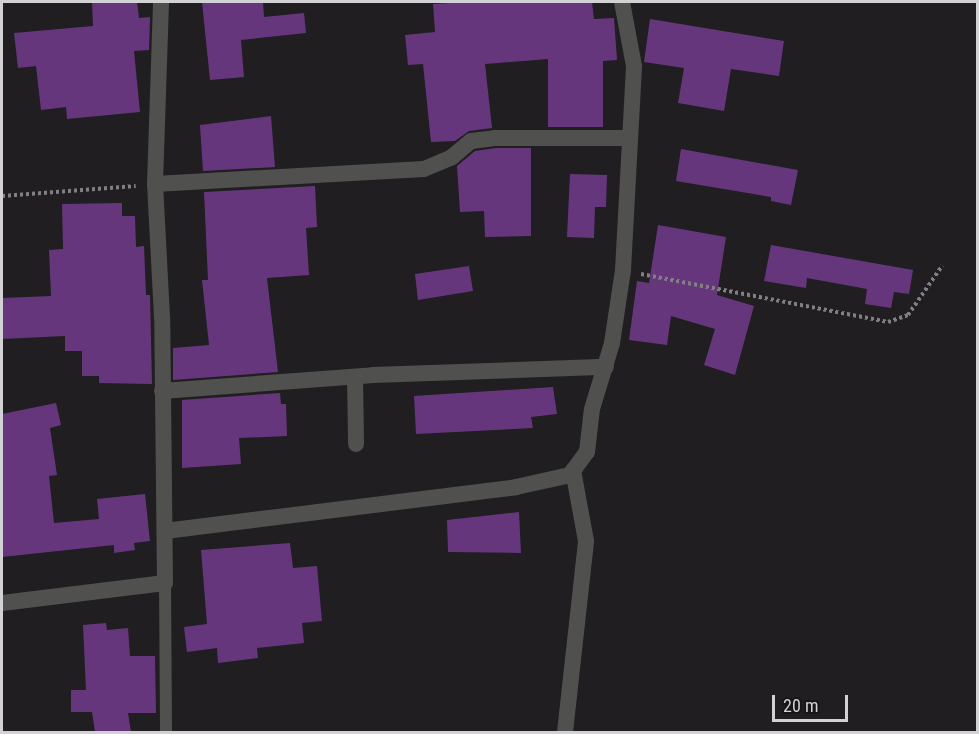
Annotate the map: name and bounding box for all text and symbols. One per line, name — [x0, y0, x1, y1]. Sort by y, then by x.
scale bar — [775, 683, 852, 721]
text: 20 m — [783, 695, 818, 716]

